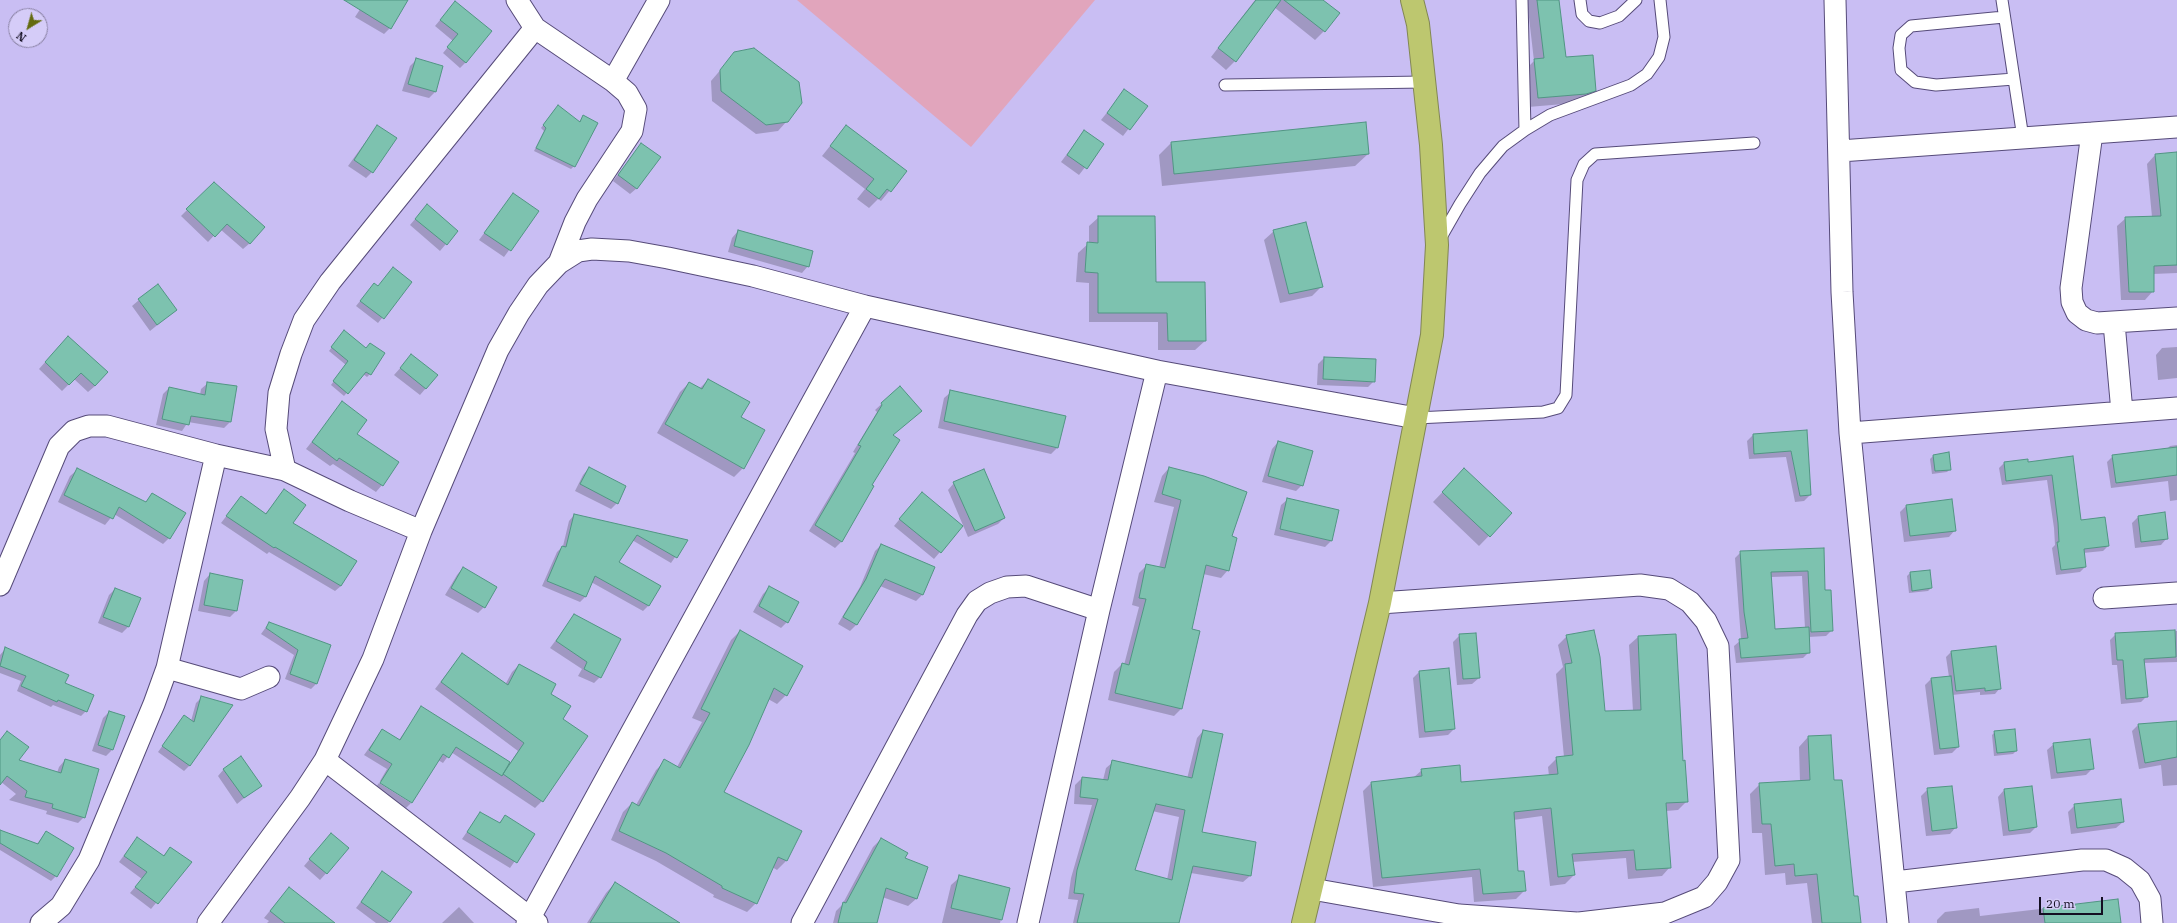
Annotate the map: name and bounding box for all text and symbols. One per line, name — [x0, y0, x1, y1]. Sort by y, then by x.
north arrow — [8, 8, 48, 48]
text: N — [14, 29, 29, 45]
scale bar — [2041, 889, 2105, 915]
text: 20 m — [2046, 896, 2075, 911]

